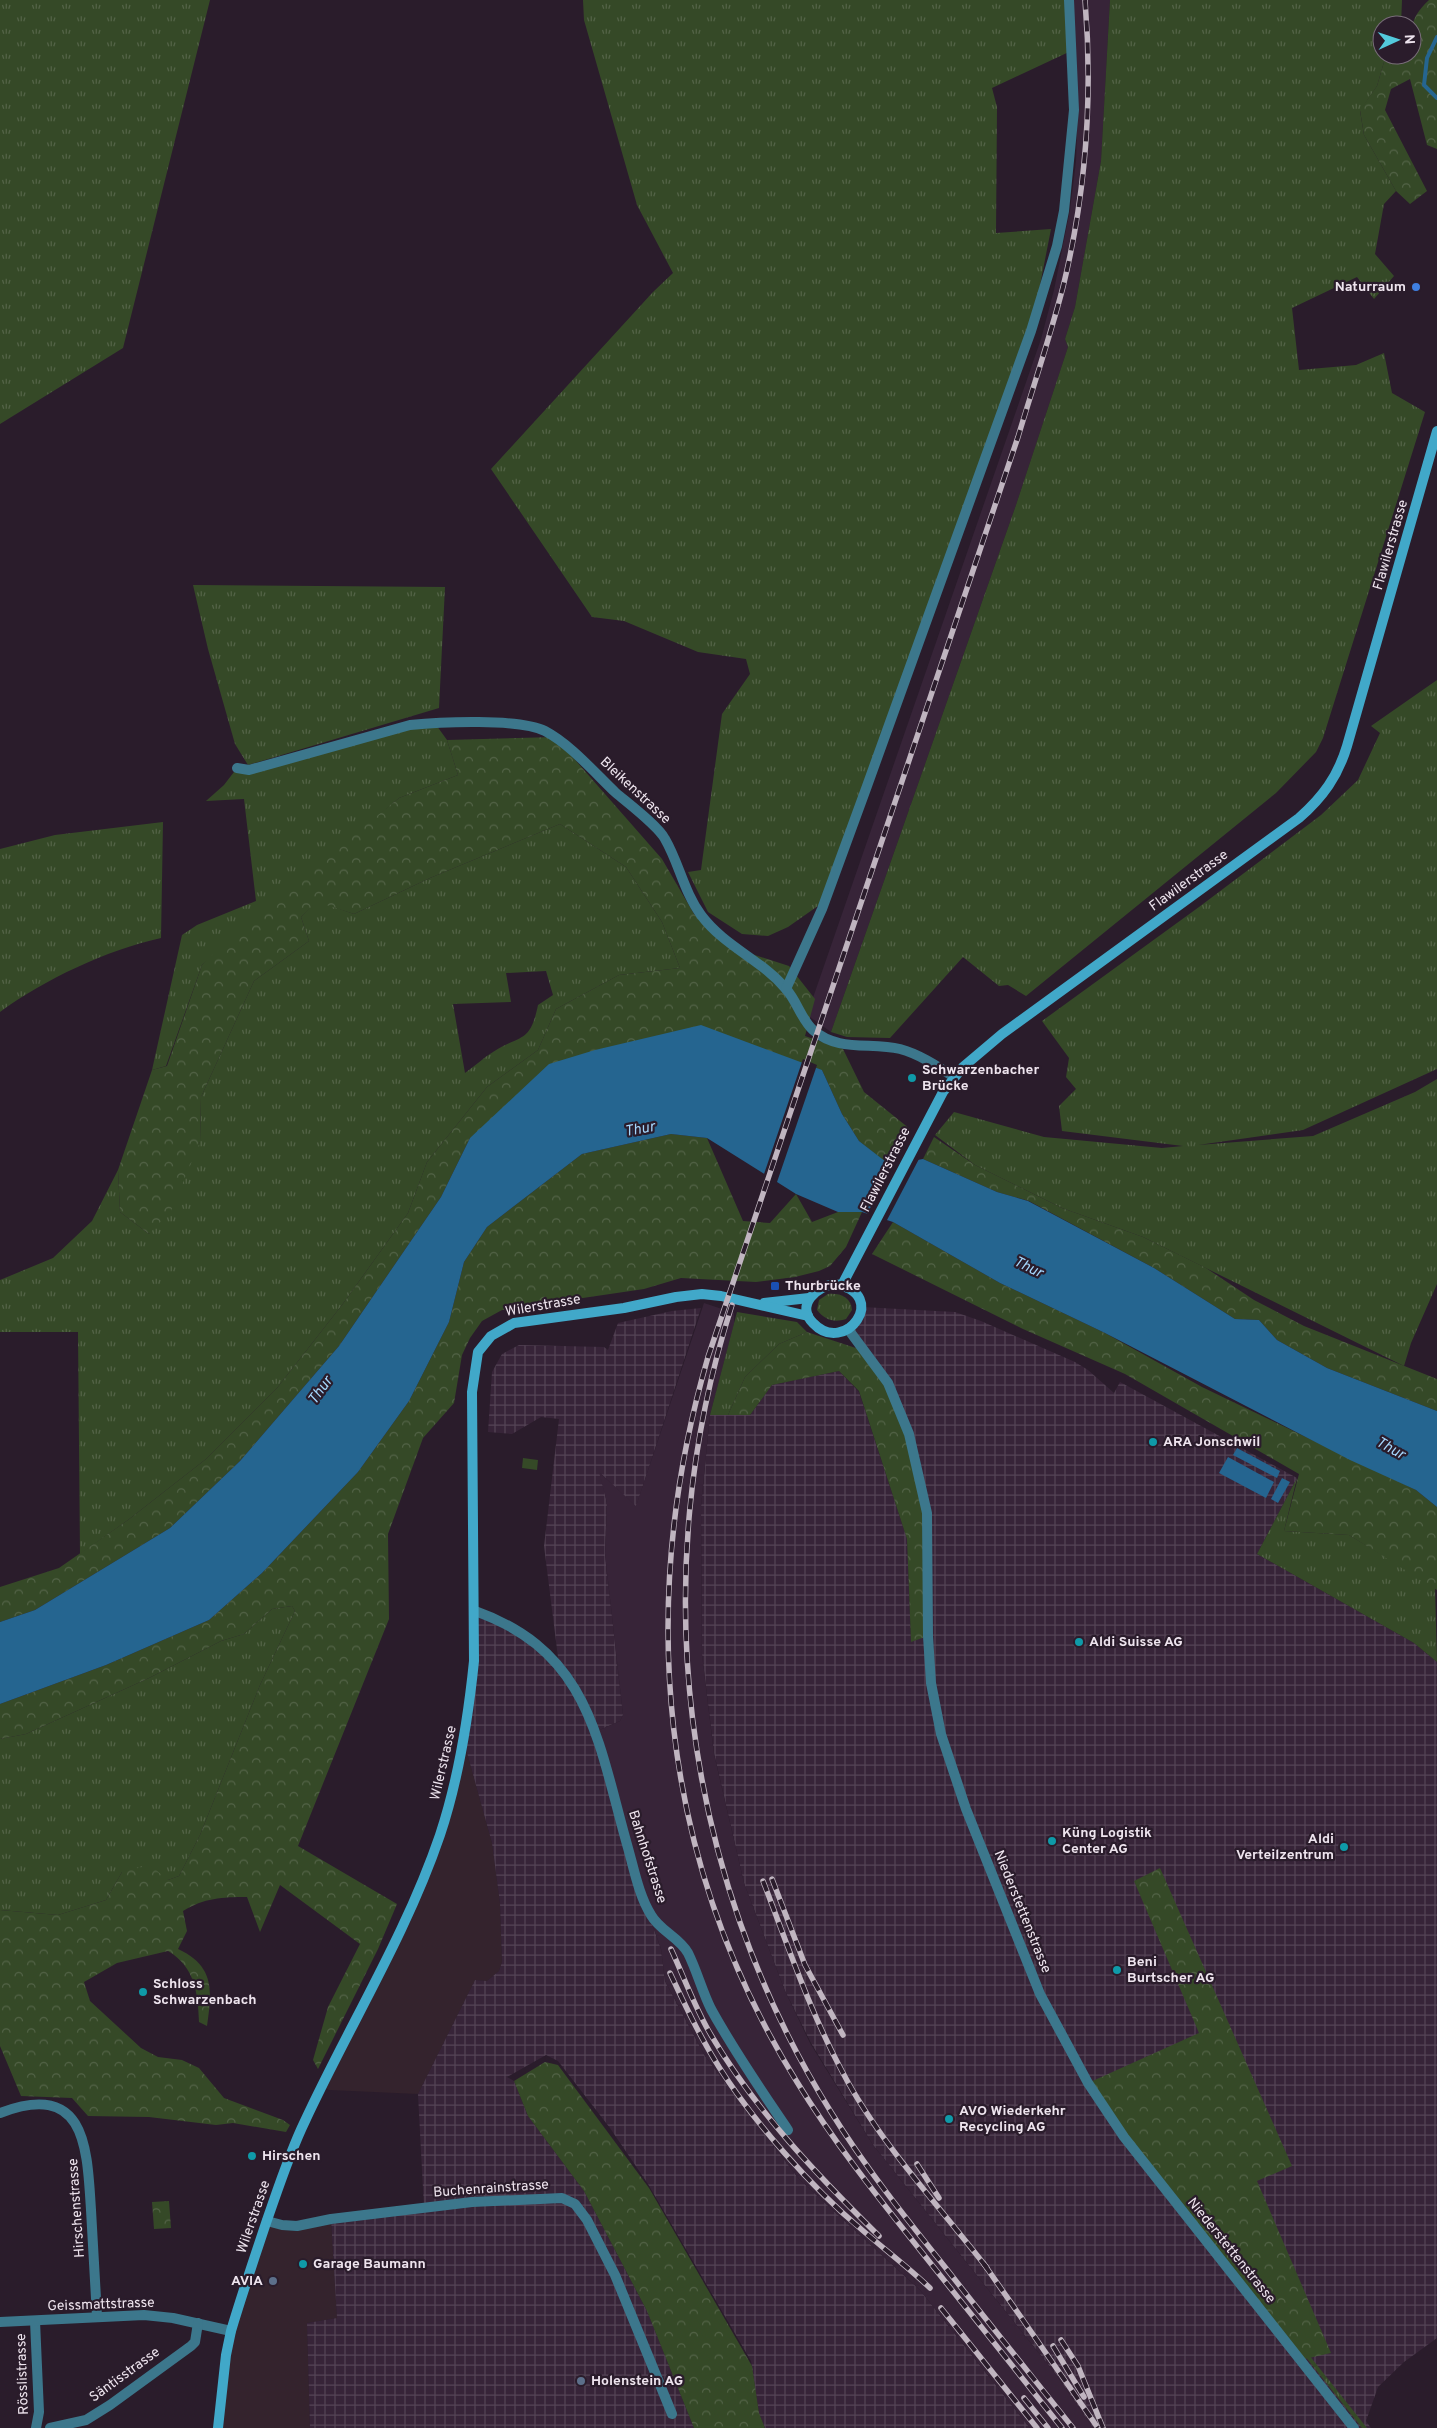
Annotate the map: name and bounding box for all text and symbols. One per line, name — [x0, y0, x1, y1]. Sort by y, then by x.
north arrow — [1372, 15, 1422, 65]
text: N — [1400, 34, 1417, 45]
place label: Naturraum — [1335, 279, 1406, 296]
marker: Naturraum — [1410, 281, 1422, 293]
street label: Flawilerstrasse — [1370, 498, 1412, 592]
street label: Bleikenstrasse — [596, 754, 674, 828]
street label: Flawilerstrasse — [1146, 847, 1232, 915]
place label: Schwarzenbacher Brücke — [922, 1062, 1039, 1095]
marker: Schwarzenbacher Brücke — [906, 1072, 918, 1084]
water label: Thur — [623, 1118, 658, 1142]
street label: Flawilerstrasse — [857, 1125, 915, 1215]
water label: Thur — [1010, 1253, 1047, 1284]
place label: Thurbrücke — [785, 1278, 861, 1295]
marker: Thurbrücke — [769, 1280, 781, 1292]
street label: Wilerstrasse — [504, 1291, 582, 1321]
water label: Thur — [304, 1372, 338, 1409]
water label: Thur — [1372, 1433, 1409, 1465]
place label: ARA Jonschwil — [1163, 1434, 1260, 1451]
marker: ARA Jonschwil — [1147, 1436, 1159, 1448]
place label: Aldi Suisse AG — [1089, 1634, 1183, 1651]
marker: Aldi Suisse AG — [1073, 1636, 1085, 1648]
street label: Wilerstrasse — [427, 1724, 461, 1802]
street label: Bahnhofstrasse — [624, 1808, 670, 1906]
place label: Küng Logistik Center AG — [1062, 1825, 1152, 1858]
place label: Aldi Verteilzentrum — [1236, 1831, 1334, 1864]
marker: Küng Logistik Center AG — [1046, 1835, 1058, 1847]
marker: Aldi Verteilzentrum — [1338, 1841, 1350, 1853]
street label: Niederstettenstrasse — [990, 1848, 1054, 1976]
place label: Beni Burtscher AG — [1127, 1954, 1215, 1987]
marker: Beni Burtscher AG — [1111, 1964, 1123, 1976]
place label: Schloss Schwarzenbach — [153, 1976, 257, 2009]
marker: Schloss Schwarzenbach — [137, 1986, 149, 1998]
place label: AVO Wiederkehr Recycling AG — [959, 2103, 1066, 2136]
marker: AVO Wiederkehr Recycling AG — [943, 2113, 955, 2125]
place label: Hirschen — [262, 2148, 321, 2165]
marker: Hirschen — [246, 2150, 258, 2162]
street label: Hirschenstrasse — [65, 2158, 89, 2258]
street label: Buchenrainstrasse — [433, 2176, 549, 2202]
street label: Wilerstrasse — [234, 2178, 274, 2256]
street label: Niederstettenstrasse — [1183, 2195, 1279, 2307]
place label: Garage Baumann — [313, 2256, 426, 2273]
marker: Garage Baumann — [297, 2258, 309, 2270]
place label: AVIA — [231, 2273, 263, 2290]
marker: AVIA — [267, 2275, 279, 2287]
street label: Geissmattstrasse — [47, 2295, 155, 2315]
street label: Rösslistrasse — [13, 2333, 33, 2415]
street label: Säntisstrasse — [87, 2344, 163, 2406]
place label: Holenstein AG — [591, 2373, 683, 2390]
marker: Holenstein AG — [575, 2375, 587, 2387]

